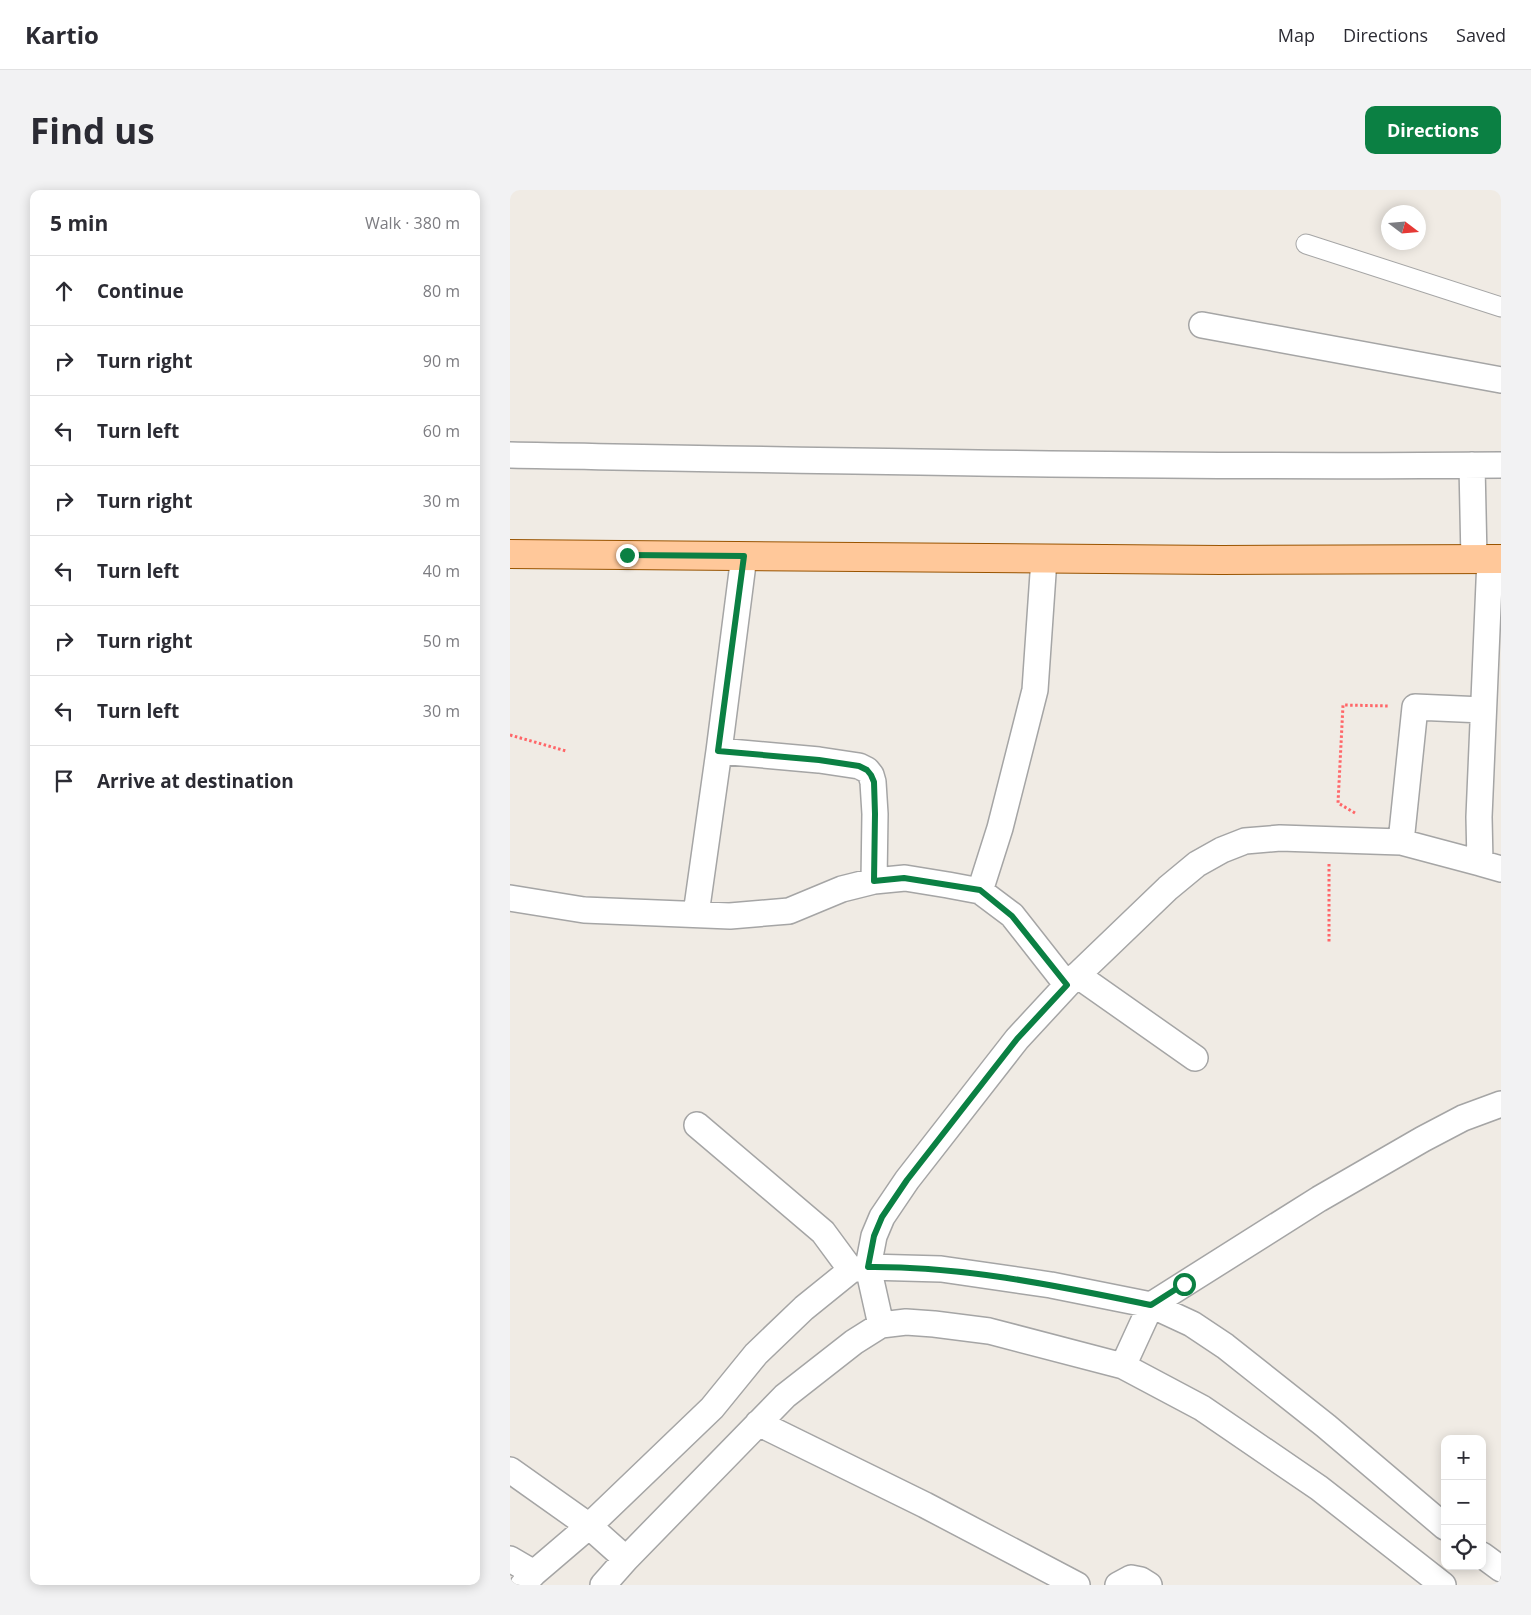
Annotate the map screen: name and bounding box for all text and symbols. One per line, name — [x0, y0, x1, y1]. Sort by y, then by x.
text: Kartio — [25, 18, 99, 51]
text: Map — [1278, 23, 1315, 47]
text: Directions — [1343, 23, 1428, 47]
text: Saved — [1456, 23, 1506, 47]
button: Directions — [1365, 106, 1501, 154]
text: Find us — [30, 107, 155, 154]
north arrow — [1381, 205, 1426, 250]
text: 5 min — [50, 209, 108, 237]
text: Walk · 380 m — [365, 212, 460, 234]
icon: ahead — [50, 277, 78, 305]
text: Continue — [97, 278, 184, 304]
text: 80 m — [423, 280, 460, 302]
icon: right — [50, 347, 78, 375]
text: Turn right — [97, 348, 192, 374]
text: 90 m — [423, 350, 460, 372]
icon: left — [50, 417, 78, 445]
text: Turn left — [97, 418, 179, 444]
text: 60 m — [423, 420, 460, 442]
icon: right — [50, 487, 78, 515]
text: Turn right — [97, 488, 192, 514]
text: 30 m — [423, 490, 460, 512]
route end — [616, 544, 639, 567]
icon: left — [50, 557, 78, 585]
text: Turn left — [97, 558, 179, 584]
text: 40 m — [423, 560, 460, 582]
icon: right — [50, 627, 78, 655]
text: Turn right — [97, 628, 192, 654]
text: 50 m — [423, 630, 460, 652]
icon: left — [50, 697, 78, 725]
text: Turn left — [97, 698, 179, 724]
text: 30 m — [423, 700, 460, 722]
icon: arrive — [50, 767, 78, 795]
text: Arrive at destination — [97, 768, 294, 794]
route start — [1173, 1273, 1196, 1296]
map controls — [1441, 1435, 1486, 1570]
button: + — [1441, 1435, 1486, 1480]
button: − — [1441, 1480, 1486, 1525]
button: locate — [1441, 1525, 1486, 1570]

